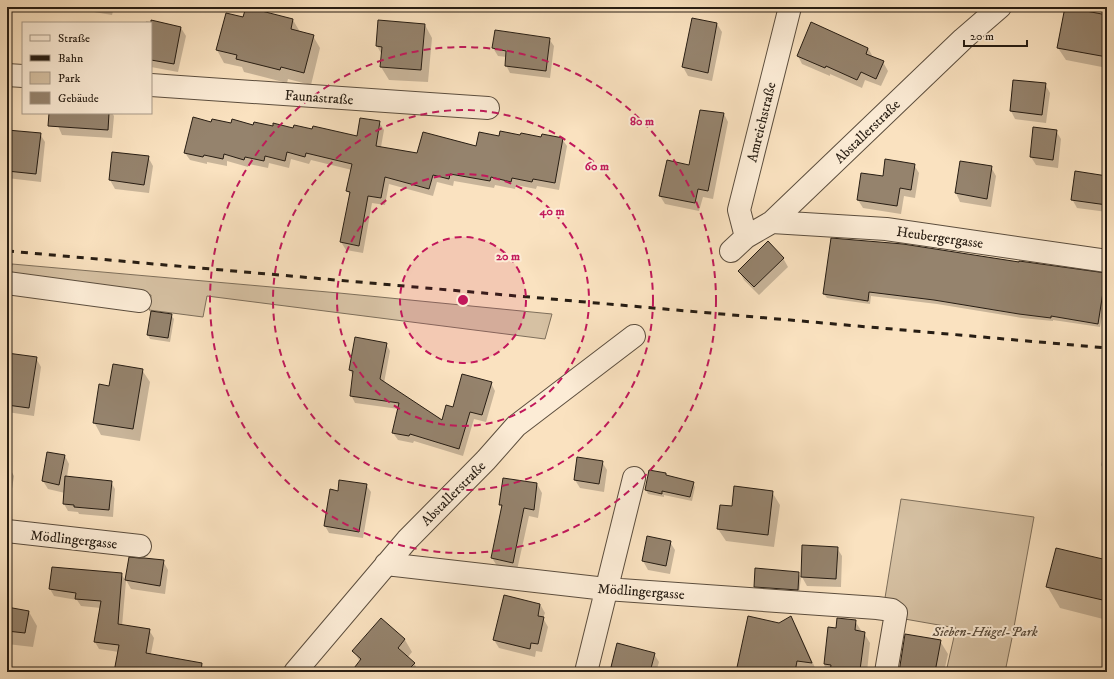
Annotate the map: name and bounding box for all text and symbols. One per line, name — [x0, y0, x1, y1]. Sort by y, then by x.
legend — [22, 22, 152, 114]
scale bar — [964, 22, 1027, 48]
text: 20 m — [970, 29, 994, 44]
text: Straße — [58, 31, 90, 46]
text: Bahn — [58, 51, 84, 66]
text: Park — [58, 71, 80, 86]
street label: Amreichstraße — [743, 80, 781, 164]
street label: Faunastraße — [284, 87, 354, 109]
text: Gebäude — [58, 91, 99, 106]
street label: Abstallerstraße — [831, 96, 904, 168]
text: 80 m — [630, 114, 654, 129]
text: 60 m — [585, 159, 609, 174]
text: 40 m — [539, 204, 564, 219]
street label: Heubergergasse — [895, 223, 985, 253]
text: 20 m — [496, 249, 520, 264]
centre of rings — [456, 293, 470, 307]
street label: Abstallerstraße — [417, 457, 490, 530]
street label: Mödlingergasse — [30, 526, 118, 554]
street label: Mödlingergasse — [597, 580, 685, 604]
park label: Sieben-Hügel-Park — [931, 623, 1038, 641]

